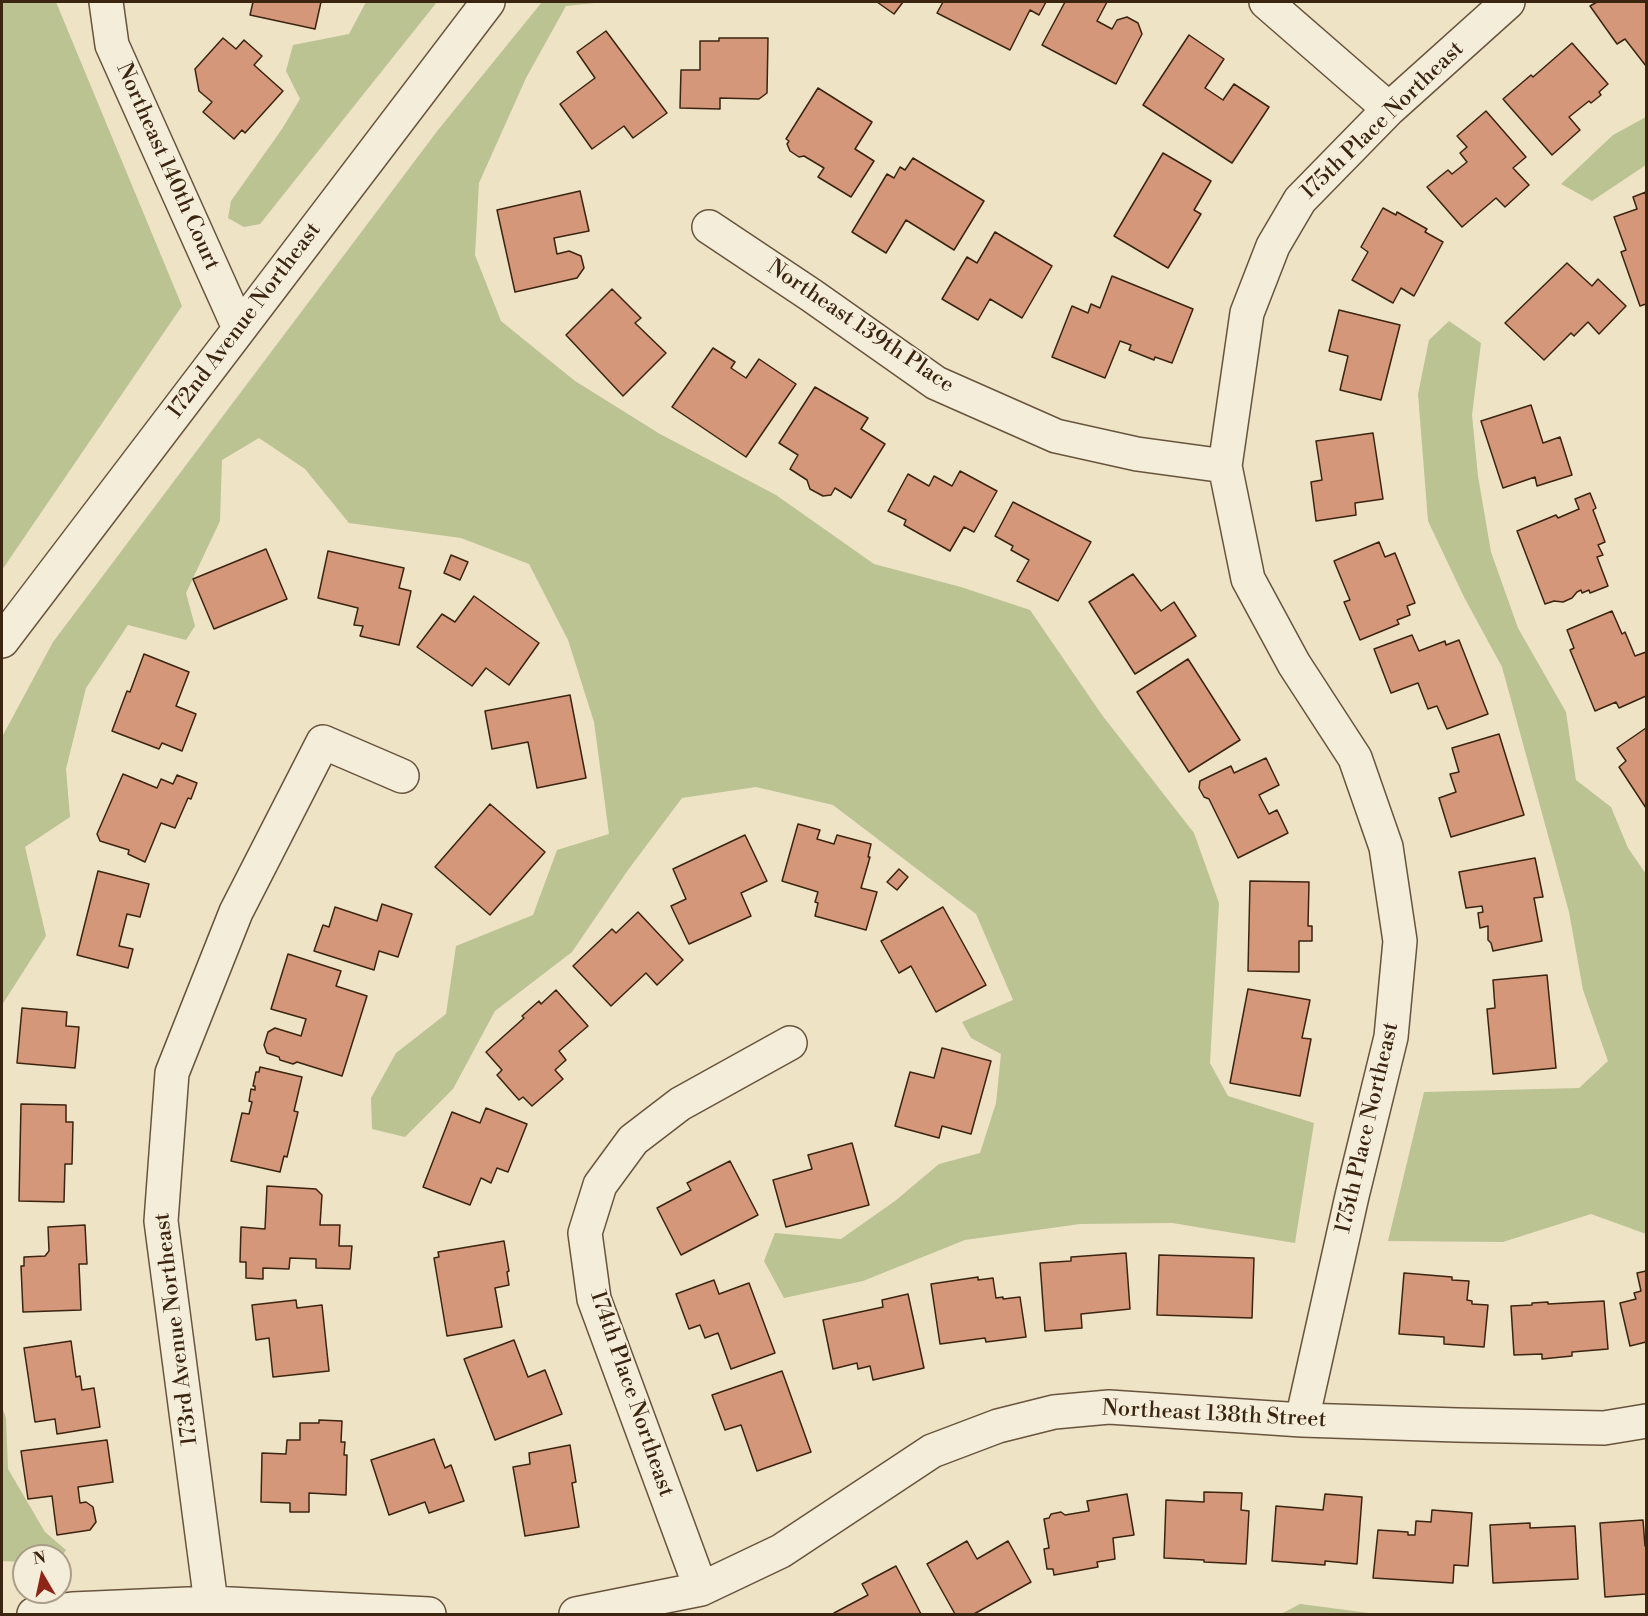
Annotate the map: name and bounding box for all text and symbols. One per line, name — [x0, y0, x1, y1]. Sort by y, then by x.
street label: 175th Place Northeast — [1296, 37, 1470, 205]
street label: Northeast 140th Court — [109, 59, 225, 275]
street label: 172nd Avenue Northeast — [163, 218, 327, 424]
street label: Northeast 139th Place — [762, 255, 958, 399]
street label: 175th Place Northeast — [1331, 1020, 1405, 1236]
street label: 173rd Avenue Northeast — [150, 1211, 204, 1447]
street label: 174th Place Northeast — [583, 1288, 679, 1500]
street label: Northeast 138th Street — [1101, 1396, 1327, 1434]
north arrow — [12, 1544, 72, 1604]
text: N — [32, 1547, 47, 1569]

